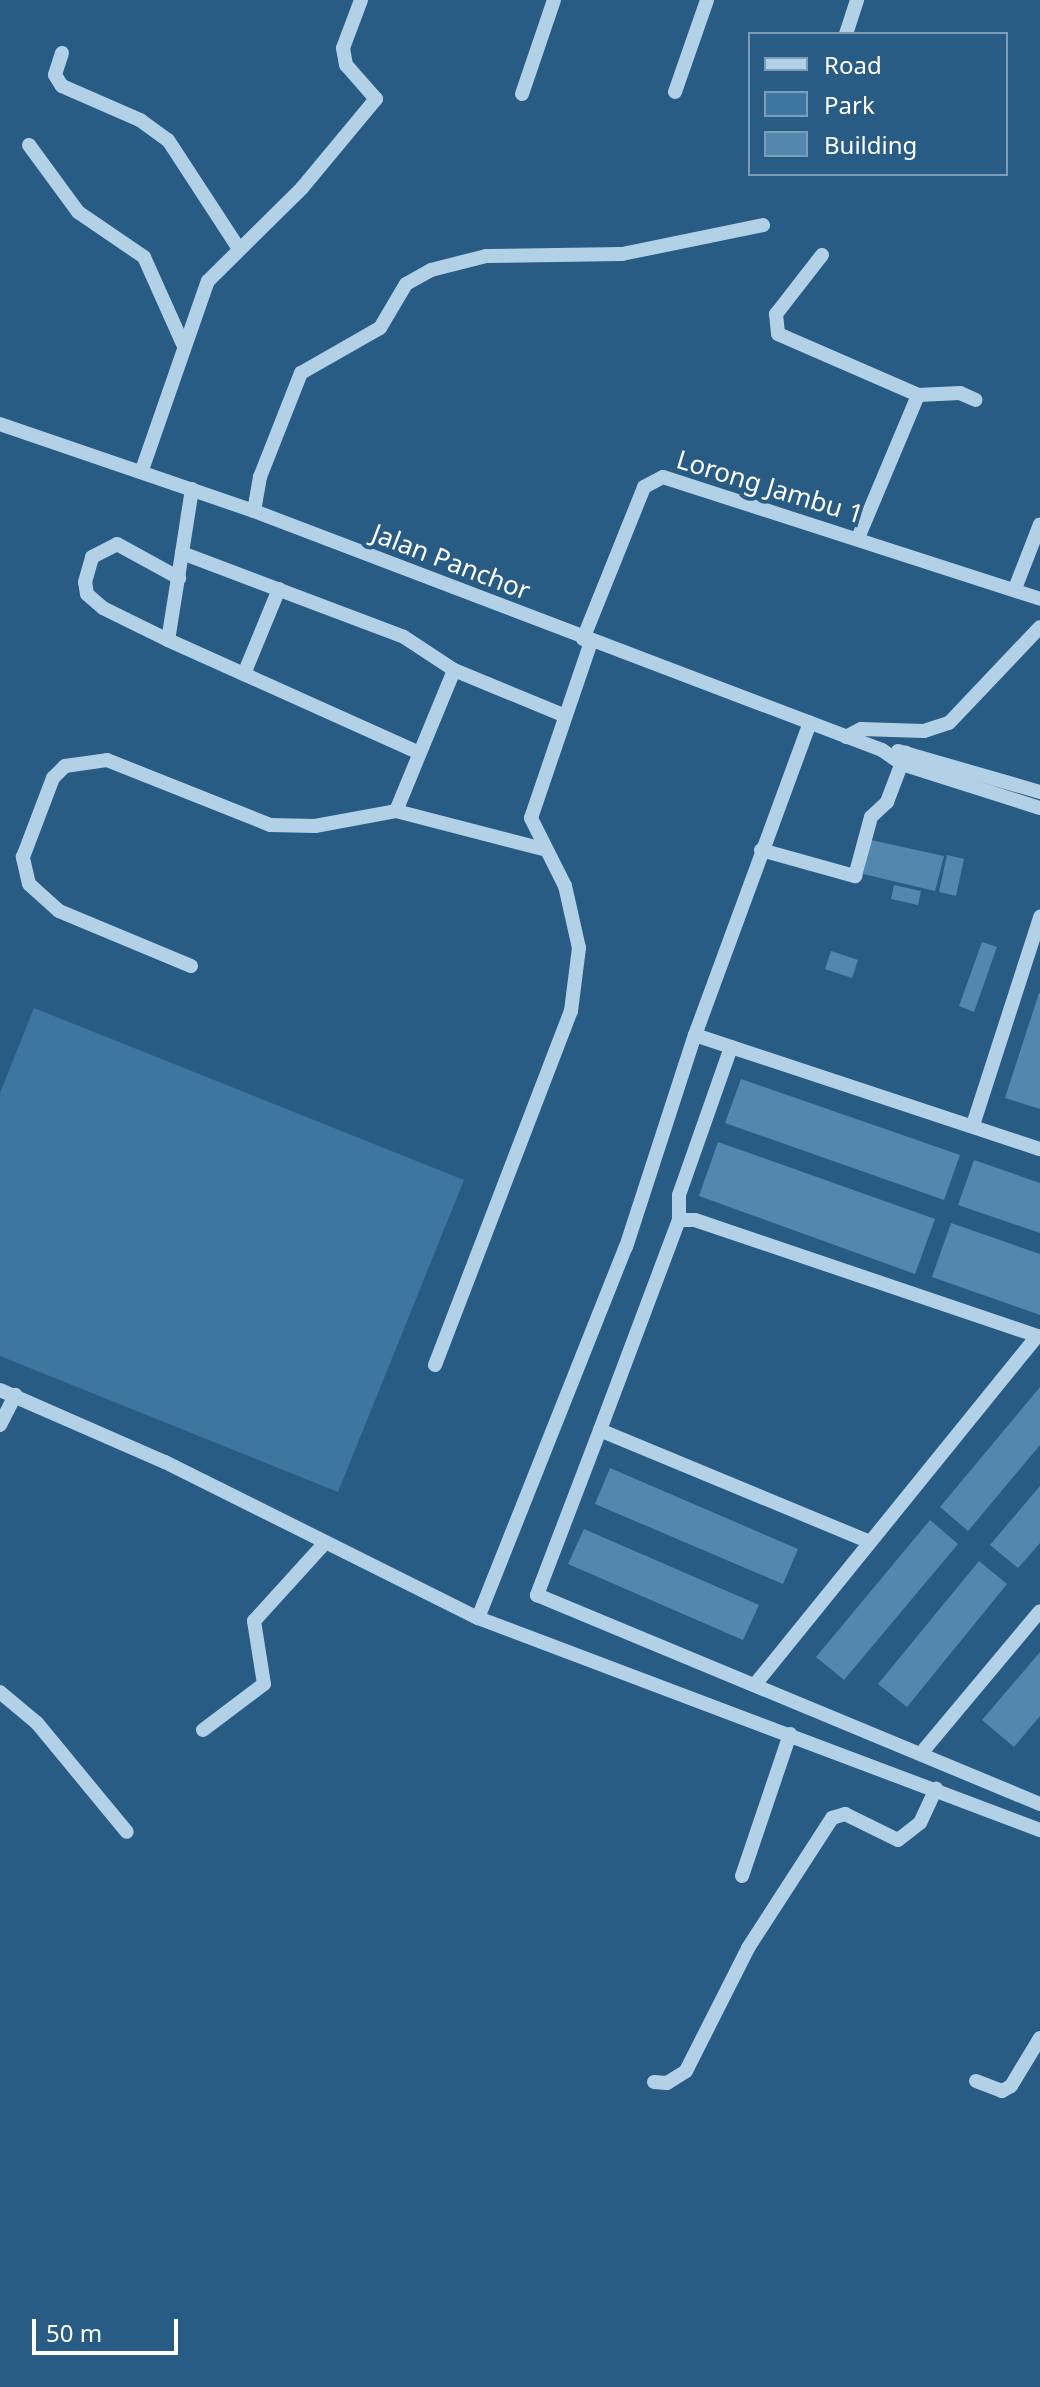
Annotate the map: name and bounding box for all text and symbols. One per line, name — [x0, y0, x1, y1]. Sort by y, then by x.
legend — [748, 32, 1008, 176]
text: Road — [824, 48, 882, 81]
text: Park — [824, 88, 875, 121]
text: Building — [824, 128, 917, 161]
street label: Lorong Jambu 1 — [673, 444, 867, 530]
street label: Jalan Panchor — [367, 517, 535, 607]
scale bar — [36, 2303, 182, 2353]
text: 50 m — [46, 2316, 102, 2349]

